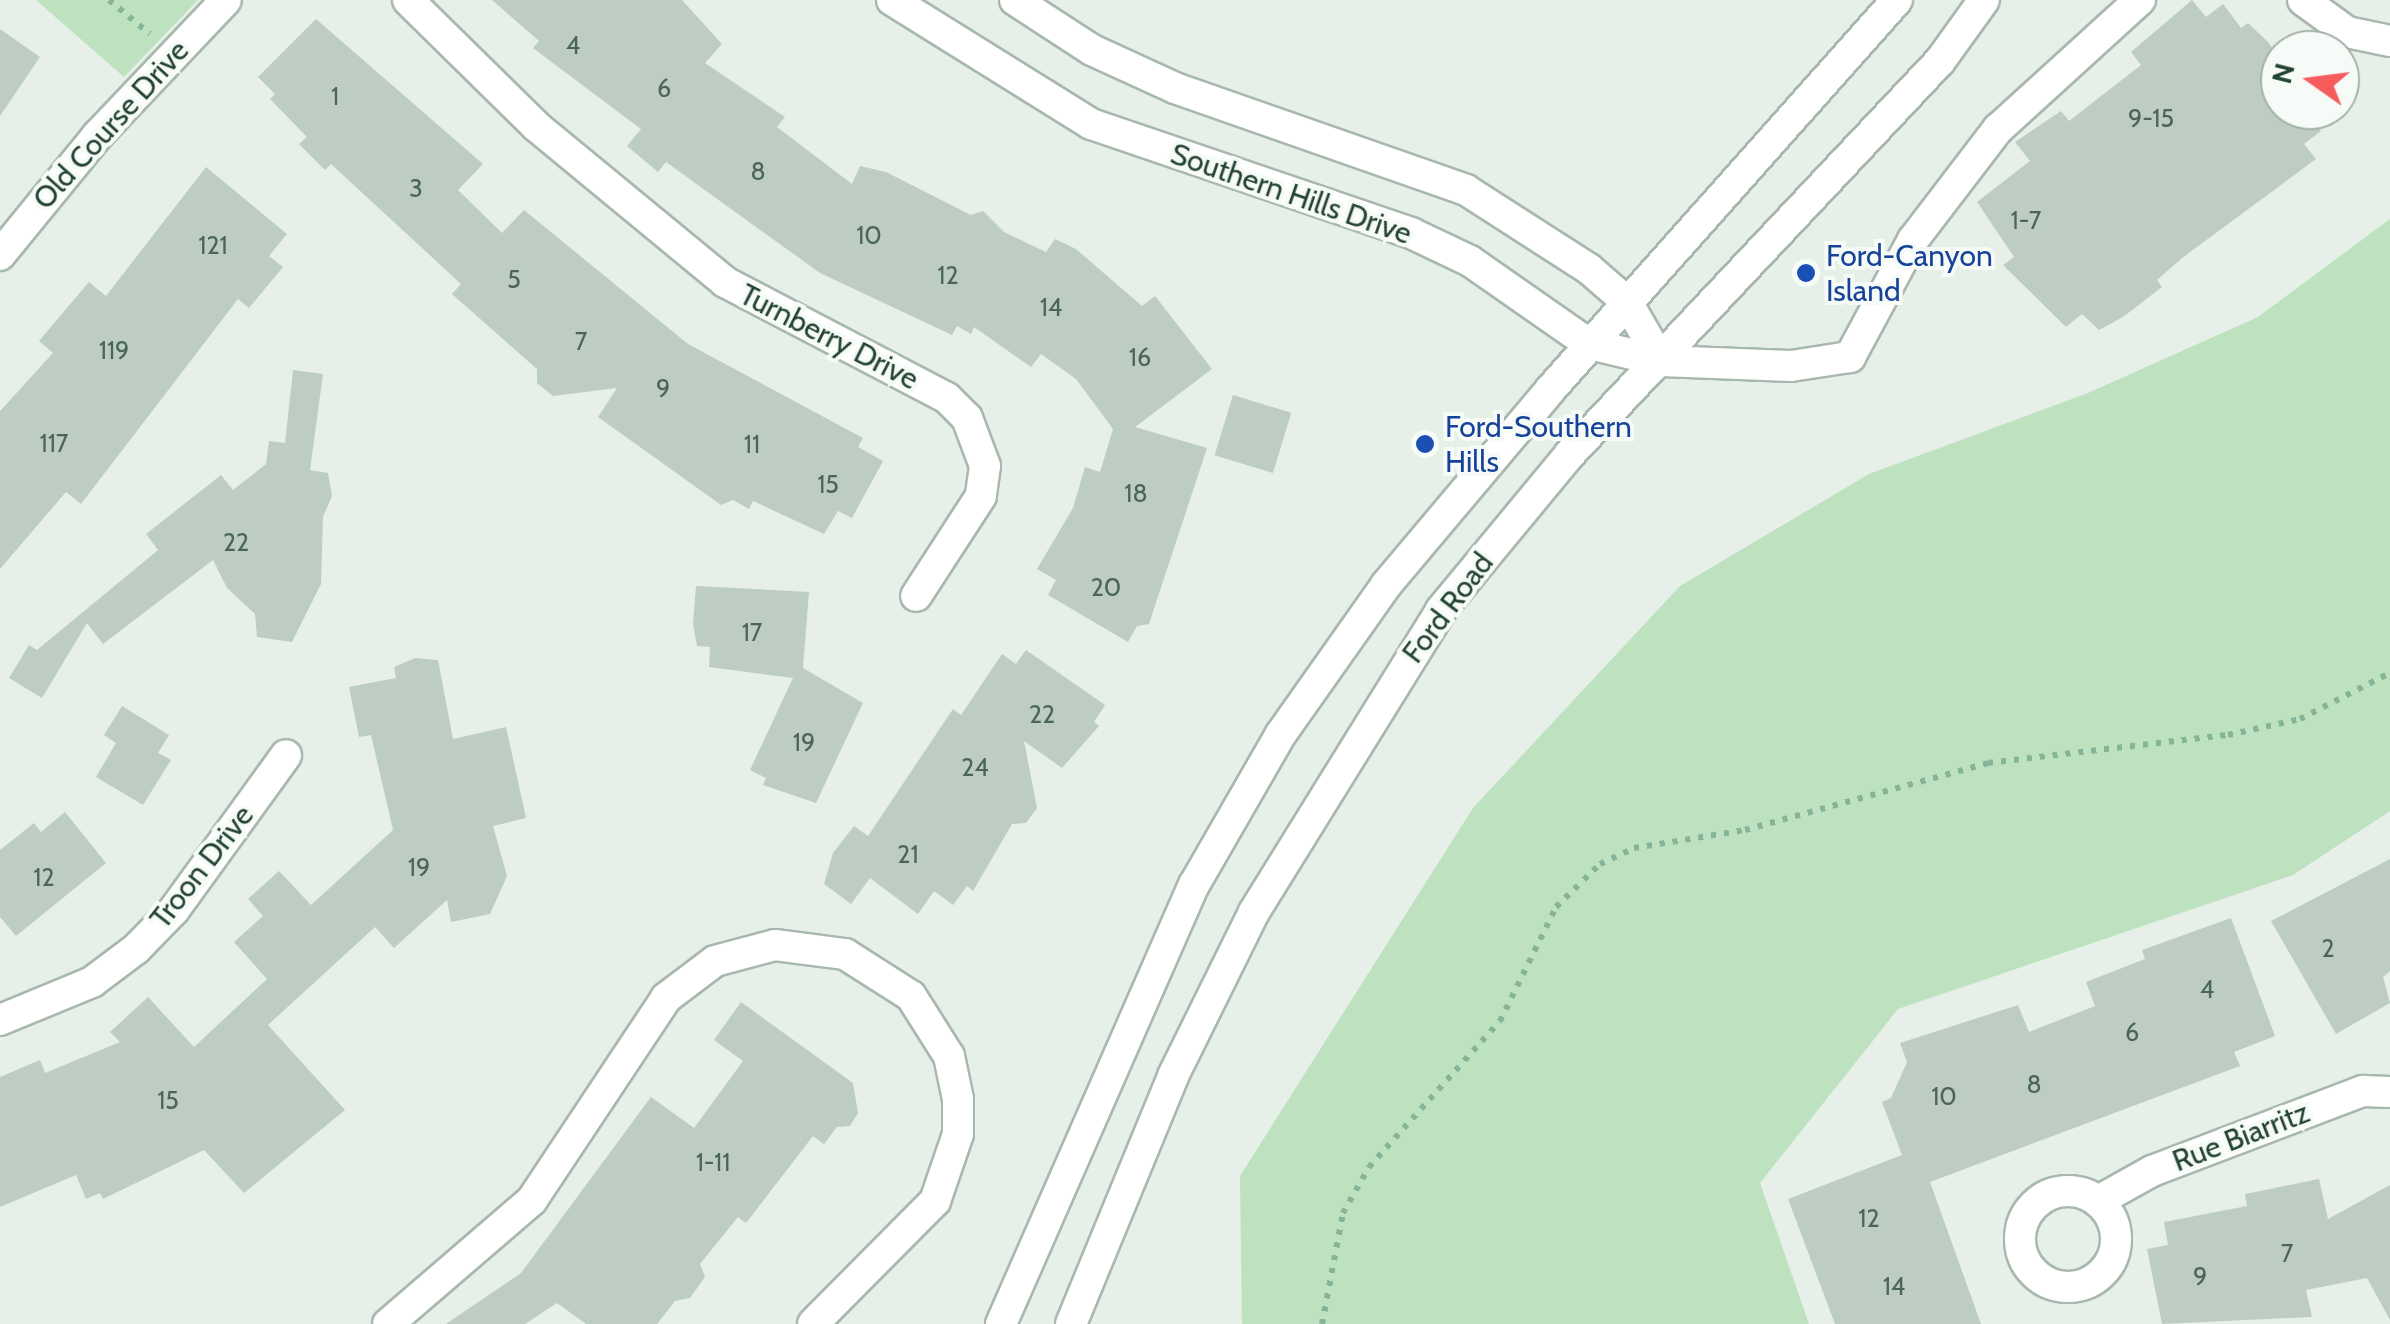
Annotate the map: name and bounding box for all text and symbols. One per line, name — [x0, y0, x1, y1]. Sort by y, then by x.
house number: 4 — [566, 30, 580, 60]
north arrow — [2260, 30, 2360, 130]
street label: Old Course Drive — [26, 33, 196, 217]
text: N — [2264, 60, 2302, 87]
house number: 6 — [657, 73, 671, 103]
house number: 1 — [331, 81, 339, 111]
house number: 9-15 — [2128, 103, 2174, 133]
street label: Southern Hills Drive — [1166, 136, 1416, 252]
house number: 8 — [750, 156, 766, 186]
house number: 3 — [409, 173, 423, 203]
house number: 1-7 — [2011, 205, 2041, 235]
house number: 10 — [856, 220, 882, 250]
house number: 121 — [198, 230, 228, 260]
place label: Ford-Canyon Island — [1826, 238, 1993, 308]
house number: 12 — [937, 260, 959, 290]
marker: Ford-Canyon Island — [1795, 262, 1817, 284]
house number: 5 — [507, 264, 521, 294]
street label: Turnberry Drive — [734, 277, 924, 397]
house number: 14 — [1040, 292, 1062, 322]
house number: 7 — [575, 326, 587, 356]
house number: 119 — [99, 335, 129, 365]
house number: 16 — [1129, 342, 1151, 372]
house number: 9 — [656, 373, 670, 403]
place label: Ford-Southern Hills — [1445, 409, 1632, 480]
house number: 117 — [40, 428, 68, 458]
house number: 11 — [744, 429, 760, 459]
marker: Ford-Southern Hills — [1414, 433, 1436, 455]
house number: 15 — [817, 469, 839, 499]
house number: 18 — [1124, 478, 1148, 508]
house number: 22 — [223, 527, 249, 557]
street label: Ford Road — [1395, 546, 1501, 670]
house number: 20 — [1091, 572, 1121, 602]
house number: 17 — [742, 617, 762, 647]
house number: 22 — [1029, 699, 1055, 729]
house number: 19 — [793, 727, 815, 757]
house number: 24 — [961, 752, 989, 782]
street label: Troon Drive — [143, 798, 261, 936]
house number: 21 — [897, 839, 919, 869]
house number: 19 — [408, 852, 430, 882]
house number: 12 — [33, 862, 55, 892]
house number: 2 — [2321, 933, 2335, 963]
house number: 4 — [2200, 974, 2214, 1004]
house number: 6 — [2125, 1017, 2139, 1047]
house number: 8 — [2026, 1069, 2042, 1099]
house number: 10 — [1931, 1081, 1957, 1111]
house number: 15 — [157, 1085, 179, 1115]
street label: Rue Biarritz — [2168, 1094, 2314, 1180]
house number: 1-11 — [696, 1147, 730, 1177]
house number: 12 — [1858, 1203, 1880, 1233]
house number: 7 — [2281, 1238, 2293, 1268]
house number: 9 — [2193, 1261, 2207, 1291]
house number: 14 — [1883, 1271, 1905, 1301]

